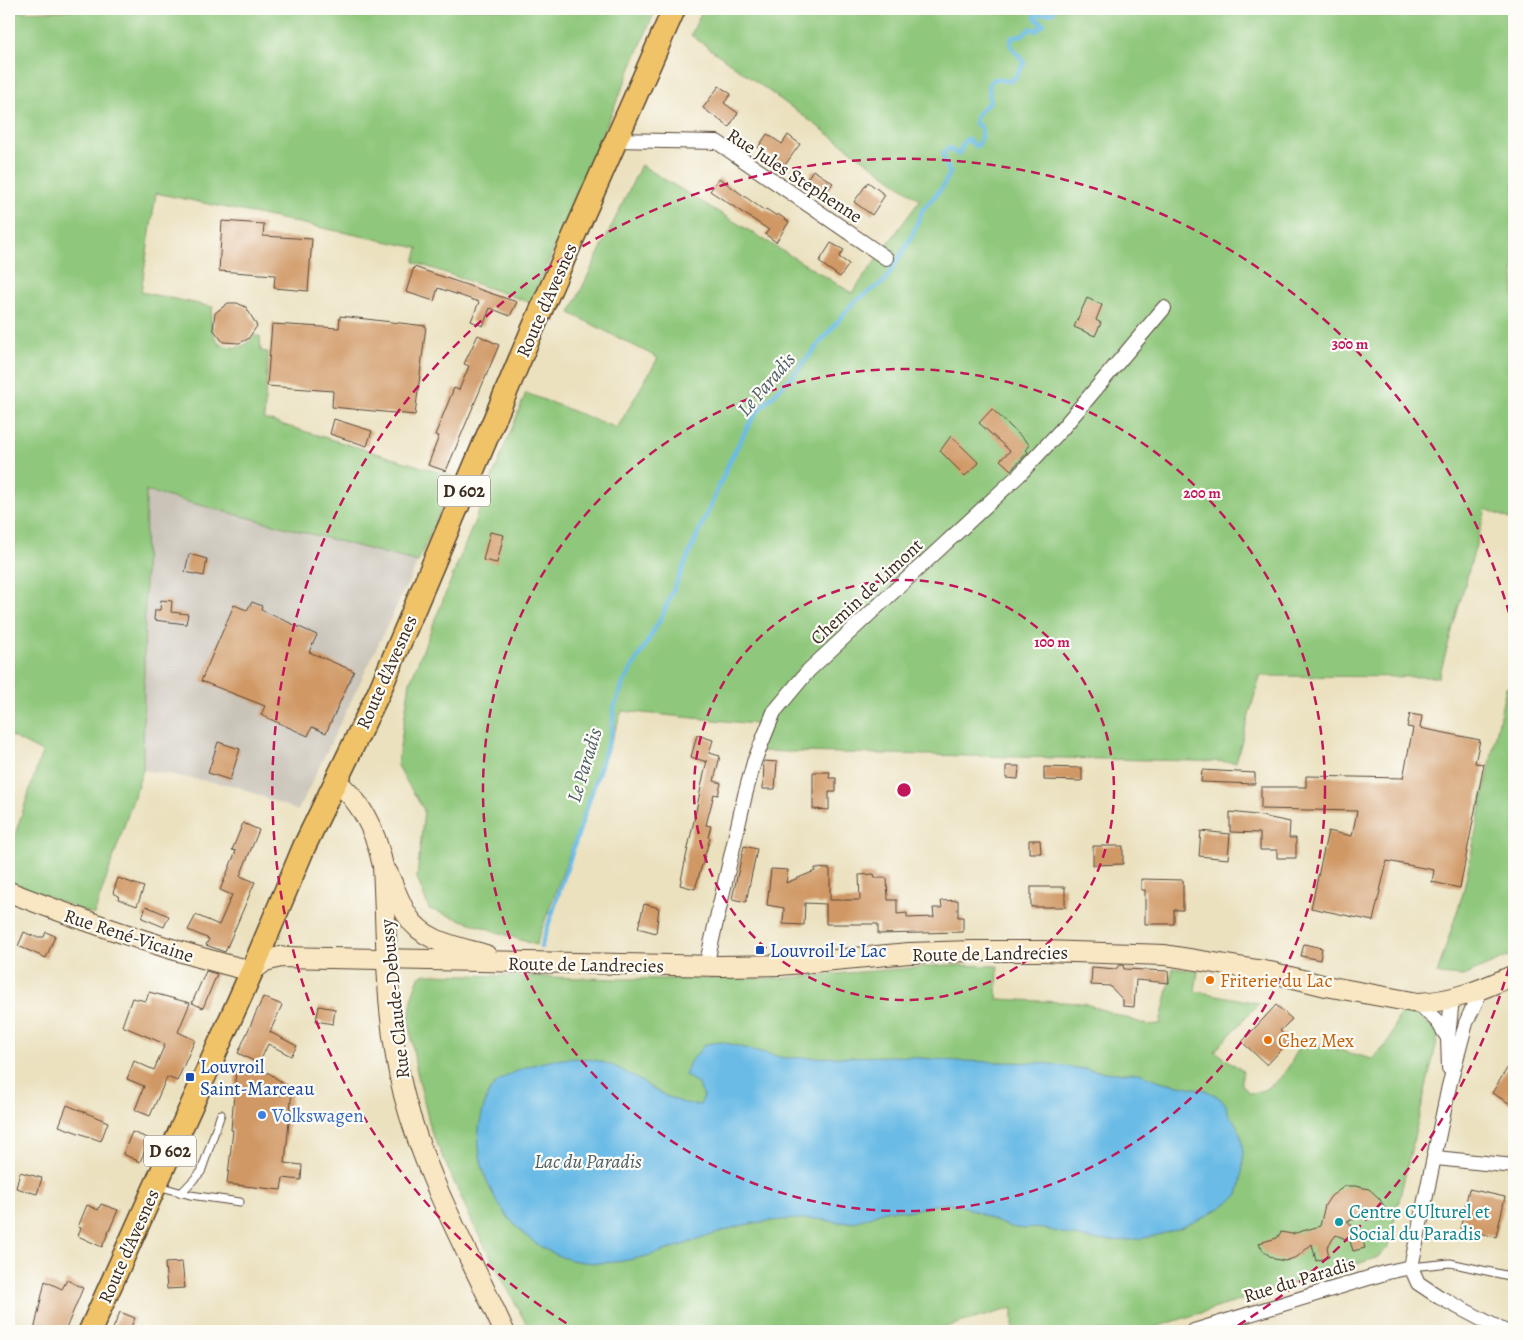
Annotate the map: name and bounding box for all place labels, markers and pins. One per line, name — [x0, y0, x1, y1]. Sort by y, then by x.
centre of rings — [895, 781, 913, 799]
place label: Louvroil Le Lac — [770, 938, 887, 964]
marker: Louvroil Le Lac — [754, 944, 766, 956]
place label: Friterie du Lac — [1220, 968, 1332, 994]
marker: Friterie du Lac — [1204, 974, 1216, 986]
place label: Chez Mex — [1278, 1028, 1354, 1054]
marker: Chez Mex — [1262, 1034, 1274, 1046]
place label: Louvroil Saint-Marceau — [200, 1054, 315, 1102]
marker: Louvroil Saint-Marceau — [184, 1071, 196, 1083]
place label: Volkswagen — [271, 1103, 364, 1129]
marker: Volkswagen — [256, 1109, 268, 1121]
place label: Centre CUlturel et Social du Paradis — [1349, 1199, 1490, 1247]
marker: Centre CUlturel et Social du Paradis — [1333, 1216, 1345, 1228]

